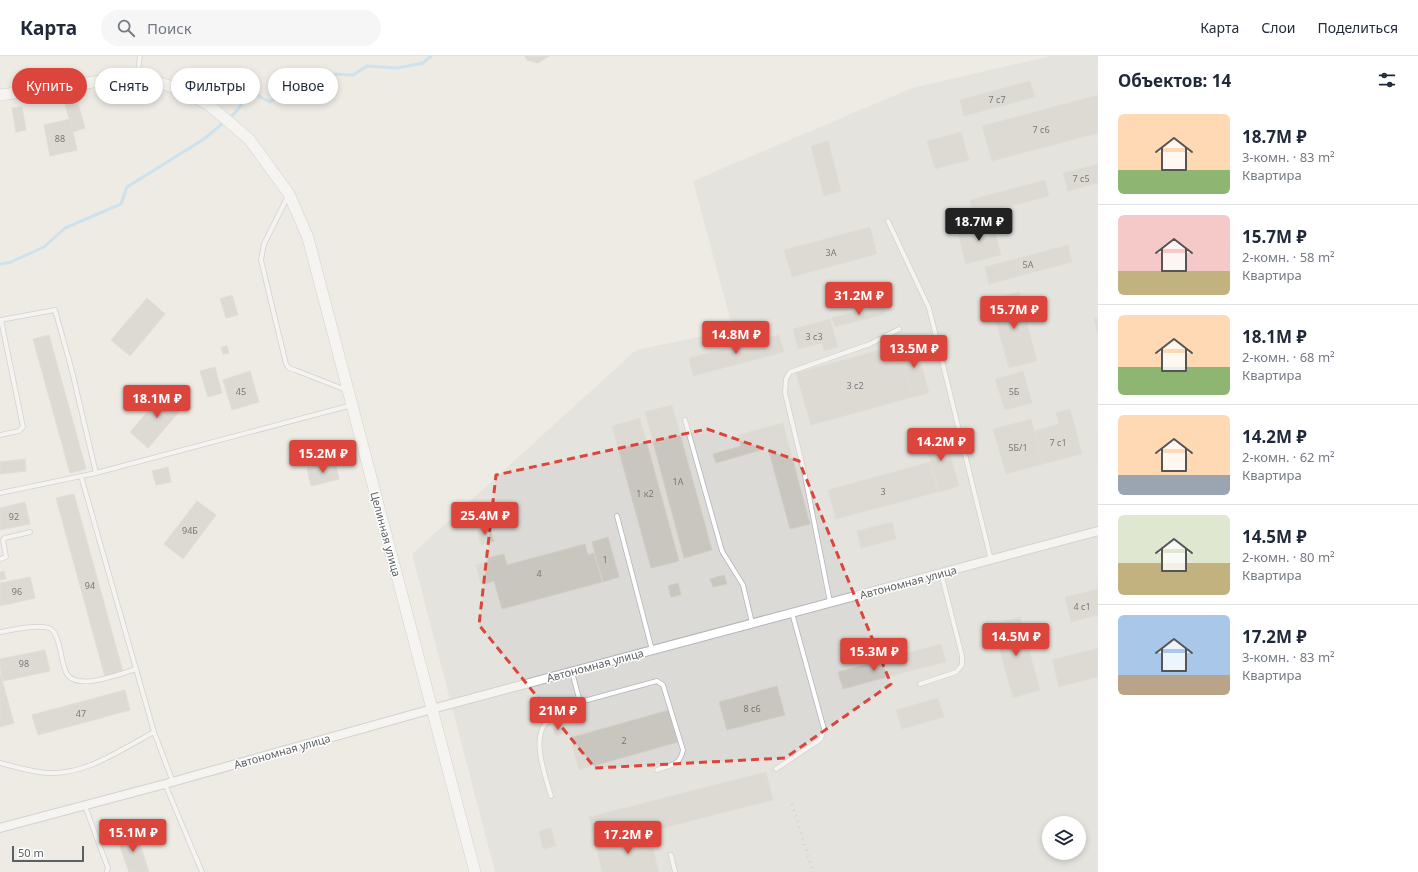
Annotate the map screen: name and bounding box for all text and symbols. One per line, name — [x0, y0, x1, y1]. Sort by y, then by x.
search box — [101, 10, 381, 46]
text: Карта — [20, 15, 77, 41]
icon: search — [115, 17, 137, 39]
text: Поиск — [147, 18, 192, 38]
text: Карта — [1200, 18, 1239, 37]
text: Слои — [1261, 18, 1295, 37]
text: Поделиться — [1317, 18, 1398, 37]
chip: Купить — [12, 68, 87, 104]
chip: Снять — [95, 68, 163, 104]
chip: Фильтры — [171, 68, 260, 104]
chip: Новое — [268, 68, 338, 104]
text: Объектов: 14 — [1118, 69, 1231, 92]
icon: filters — [1376, 69, 1398, 91]
house number: 7 с7 — [988, 93, 1006, 106]
house number: 7 с6 — [1032, 123, 1050, 136]
text: 18.7M ₽ — [1242, 125, 1307, 148]
icon: home — [1150, 130, 1198, 178]
house number: 88 — [55, 132, 65, 145]
text: 3-комн. · 83 m² — [1242, 148, 1335, 166]
text: Квартира — [1242, 166, 1302, 184]
house number: 7 с5 — [1072, 172, 1090, 185]
pin: 18.7M ₽ — [942, 208, 1016, 242]
text: 18.7M ₽ — [954, 212, 1004, 230]
text: 15.7M ₽ — [1242, 225, 1307, 248]
icon: home — [1150, 231, 1198, 279]
house number: 3А — [826, 246, 837, 259]
text: 2-комн. · 58 m² — [1242, 248, 1335, 266]
house number: 5А — [1023, 258, 1034, 271]
text: Квартира — [1242, 266, 1302, 284]
pin: 31.2M ₽ — [822, 282, 896, 316]
text: 31.2M ₽ — [834, 286, 884, 304]
pin: 15.7M ₽ — [977, 296, 1051, 330]
text: 15.7M ₽ — [989, 300, 1039, 318]
pin: 14.8M ₽ — [699, 321, 773, 355]
text: 14.8M ₽ — [711, 325, 761, 343]
text: 18.1M ₽ — [1242, 325, 1307, 348]
house number: 3 с3 — [805, 330, 823, 343]
icon: home — [1150, 331, 1198, 379]
pin: 13.5M ₽ — [877, 335, 951, 369]
text: 13.5M ₽ — [889, 339, 939, 357]
text: 2-комн. · 68 m² — [1242, 348, 1335, 366]
text: Квартира — [1242, 366, 1302, 384]
house number: 3 с2 — [846, 379, 864, 392]
pin: 18.1M ₽ — [120, 385, 194, 419]
house number: 45 — [236, 385, 246, 398]
house number: 5Б — [1009, 385, 1020, 398]
text: 18.1M ₽ — [132, 389, 182, 407]
text: 14.2M ₽ — [1242, 425, 1307, 448]
pin: 14.2M ₽ — [904, 428, 978, 462]
icon: home — [1150, 431, 1198, 479]
text: 14.2M ₽ — [916, 432, 966, 450]
house number: 7 с1 — [1049, 436, 1067, 449]
pin: 15.2M ₽ — [286, 440, 360, 474]
house number: 5Б/1 — [1008, 441, 1028, 454]
text: 15.2M ₽ — [298, 444, 348, 462]
text: 2-комн. · 62 m² — [1242, 448, 1335, 466]
text: Квартира — [1242, 466, 1302, 484]
house number: 1А — [673, 475, 684, 488]
house number: 3 — [880, 485, 886, 498]
house number: 1 к2 — [636, 487, 654, 500]
street label: Целинная улица — [367, 490, 405, 578]
pin: 25.4M ₽ — [448, 502, 522, 536]
text: 25.4M ₽ — [460, 506, 510, 524]
house number: 92 — [9, 510, 19, 523]
house number: 94Б — [182, 524, 198, 537]
text: 14.5M ₽ — [1242, 525, 1307, 548]
icon: home — [1150, 531, 1198, 579]
text: 2-комн. · 80 m² — [1242, 548, 1335, 566]
house number: 1 — [602, 553, 608, 566]
street label: Автономная улица — [858, 562, 958, 602]
text: Квартира — [1242, 566, 1302, 584]
house number: 4 — [536, 567, 542, 580]
house number: 94 — [85, 579, 95, 592]
house number: 96 — [12, 585, 22, 598]
house number: 4 с1 — [1073, 600, 1091, 613]
pin: 14.5M ₽ — [979, 623, 1053, 657]
text: 17.2M ₽ — [1242, 625, 1307, 648]
text: 14.5M ₽ — [991, 627, 1041, 645]
icon: home — [1150, 631, 1198, 679]
pin: 15.3M ₽ — [837, 638, 911, 672]
text: 15.3M ₽ — [849, 642, 899, 660]
street label: Автономная улица — [545, 645, 645, 685]
text: 3-комн. · 83 m² — [1242, 648, 1335, 666]
house number: 98 — [19, 657, 29, 670]
text: Квартира — [1242, 666, 1302, 684]
pin: 21M ₽ — [530, 697, 586, 731]
text: 21M ₽ — [539, 701, 577, 719]
house number: 8 с6 — [743, 702, 761, 715]
house number: 47 — [76, 707, 86, 720]
street label: Автономная улица — [232, 730, 332, 772]
house number: 2 — [621, 734, 627, 747]
map controls — [1042, 816, 1086, 860]
button: layers — [1042, 816, 1086, 860]
pin: 15.1M ₽ — [96, 819, 170, 853]
pin: 17.2M ₽ — [591, 821, 665, 855]
text: 15.1M ₽ — [108, 823, 158, 841]
text: 17.2M ₽ — [603, 825, 653, 843]
scale bar — [12, 844, 84, 863]
text: 50 m — [18, 845, 44, 860]

